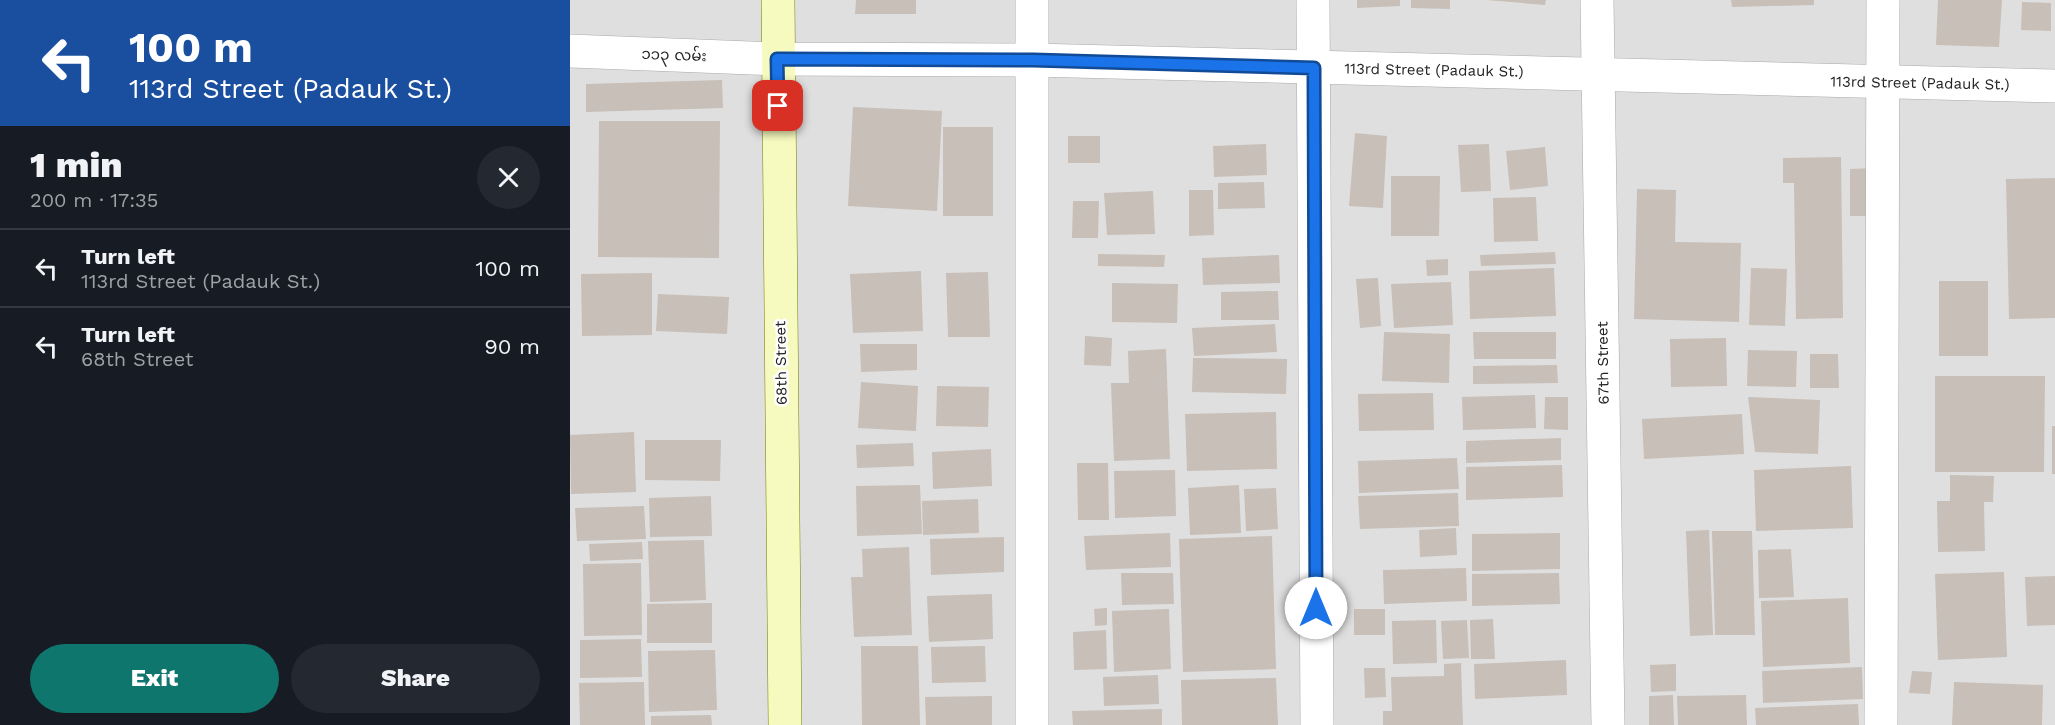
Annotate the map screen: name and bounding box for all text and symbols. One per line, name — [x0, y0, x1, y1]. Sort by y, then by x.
text: 100 m — [129, 23, 253, 72]
icon: left — [30, 24, 108, 102]
street label: ၁၁၃ လမ်း — [641, 44, 707, 68]
street label: 113rd Street (Padauk St.) — [1344, 59, 1524, 81]
street label: 113rd Street (Padauk St.) — [1830, 72, 2010, 94]
text: 113rd Street (Padauk St.) — [129, 73, 452, 105]
pin — [752, 80, 803, 131]
icon: arrive — [761, 89, 794, 122]
text: 1 min — [30, 144, 123, 186]
button: close — [477, 146, 540, 209]
text: 200 m · 17:35 — [30, 188, 158, 212]
text: Turn left — [81, 244, 175, 269]
icon: left — [30, 252, 63, 285]
text: 100 m — [476, 256, 540, 281]
text: 113rd Street (Padauk St.) — [81, 269, 320, 293]
street label: 68th Street — [771, 320, 791, 405]
street label: 67th Street — [1593, 321, 1613, 405]
text: Turn left — [81, 322, 175, 347]
icon: left — [30, 330, 63, 363]
text: 90 m — [484, 334, 540, 359]
text: 68th Street — [81, 347, 193, 371]
position arrow — [1284, 576, 1348, 640]
button: Exit — [30, 644, 279, 713]
button: Share — [291, 644, 540, 713]

